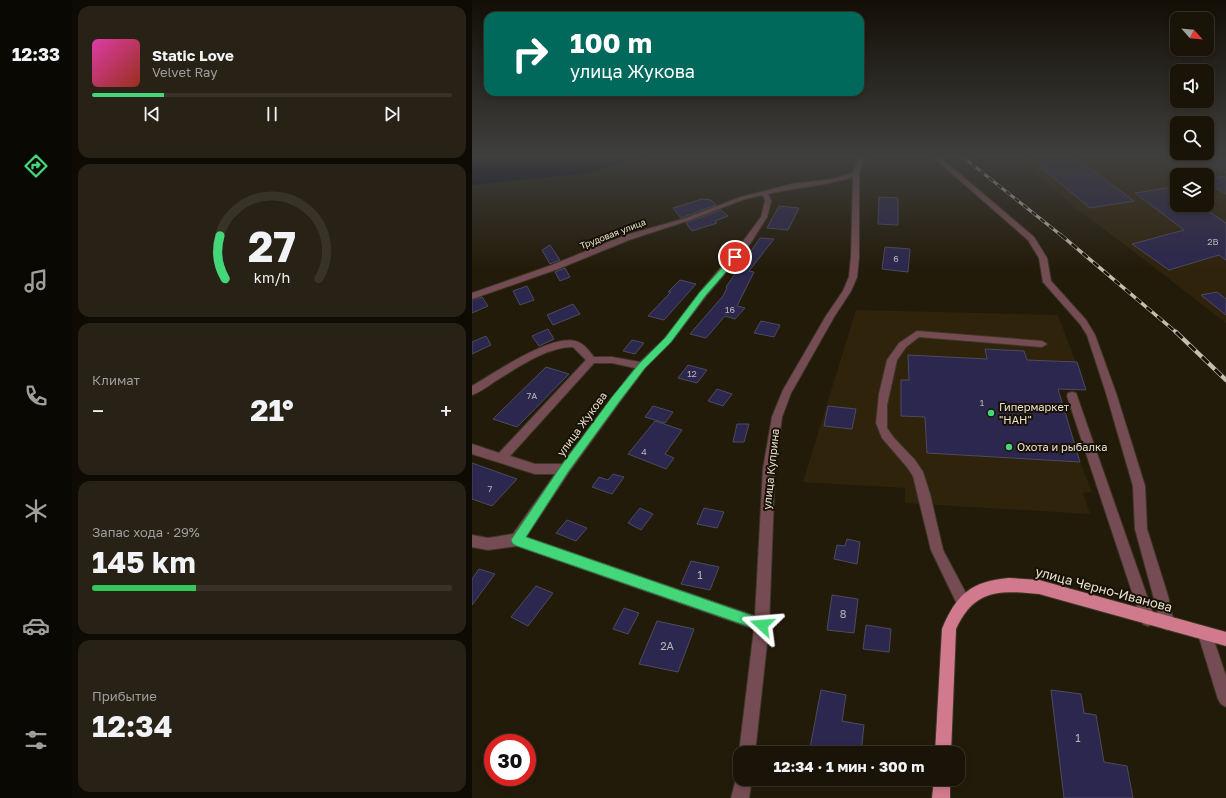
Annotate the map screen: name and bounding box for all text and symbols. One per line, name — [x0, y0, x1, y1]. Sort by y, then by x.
north arrow — [1170, 12, 1214, 56]
map controls — [1170, 12, 1214, 212]
text: 100 m — [570, 26, 652, 59]
icon: right — [504, 28, 556, 80]
text: 12:33 — [12, 43, 60, 65]
text: Static Love — [152, 46, 234, 64]
text: улица Жукова — [570, 60, 695, 82]
text: Velvet Ray — [152, 64, 217, 80]
button: sound — [1170, 64, 1214, 108]
icon: previous — [141, 103, 163, 125]
icon: pause — [261, 103, 283, 125]
icon: next — [381, 103, 403, 125]
button: search — [1170, 116, 1214, 160]
icon: directions — [22, 152, 50, 180]
button: layers — [1170, 168, 1214, 212]
street label: Трудовая улица — [578, 216, 647, 251]
text: 27 — [248, 220, 296, 270]
house number: 2В — [1207, 236, 1219, 247]
pin — [718, 240, 752, 274]
icon: arrive — [724, 246, 746, 268]
house number: 6 — [893, 253, 899, 264]
icon: music — [22, 267, 50, 295]
text: km/h — [254, 268, 290, 285]
house number: 16 — [725, 304, 735, 315]
house number: 12 — [687, 368, 697, 379]
text: Климат — [92, 372, 140, 388]
icon: phone — [22, 382, 50, 410]
street label: улица Жукова — [554, 389, 609, 458]
house number: 7А — [527, 390, 537, 401]
text: 21° — [250, 392, 294, 428]
text: − — [92, 397, 104, 424]
text: + — [440, 397, 452, 424]
house number: 1 — [980, 397, 985, 408]
place label: Гипермаркет "НАН" — [999, 400, 1070, 426]
marker: Гипермаркет "НАН" — [986, 408, 996, 418]
street label: улица Куприна — [760, 428, 781, 510]
place label: Охота и рыбалка — [1017, 440, 1107, 453]
marker: Охота и рыбалка — [1004, 442, 1014, 452]
house number: 4 — [641, 446, 647, 457]
house number: 7 — [488, 483, 493, 494]
icon: climate — [22, 497, 50, 525]
text: Запас хода · 29% — [92, 524, 200, 540]
text: 145 km — [92, 544, 196, 580]
street label: улица Черно-Иванова — [1034, 563, 1174, 615]
house number: 1 — [697, 568, 703, 581]
position arrow — [741, 604, 783, 646]
house number: 8 — [840, 607, 847, 620]
icon: car — [22, 612, 50, 640]
house number: 2А — [660, 639, 675, 652]
text: Прибытие — [92, 688, 157, 704]
text: 12:34 — [92, 708, 172, 744]
icon: filters — [22, 726, 50, 754]
house number: 1 — [1075, 731, 1081, 744]
speed limit sign: 30 — [484, 734, 536, 786]
text: 12:34 · 1 мин · 300 m — [774, 757, 924, 775]

